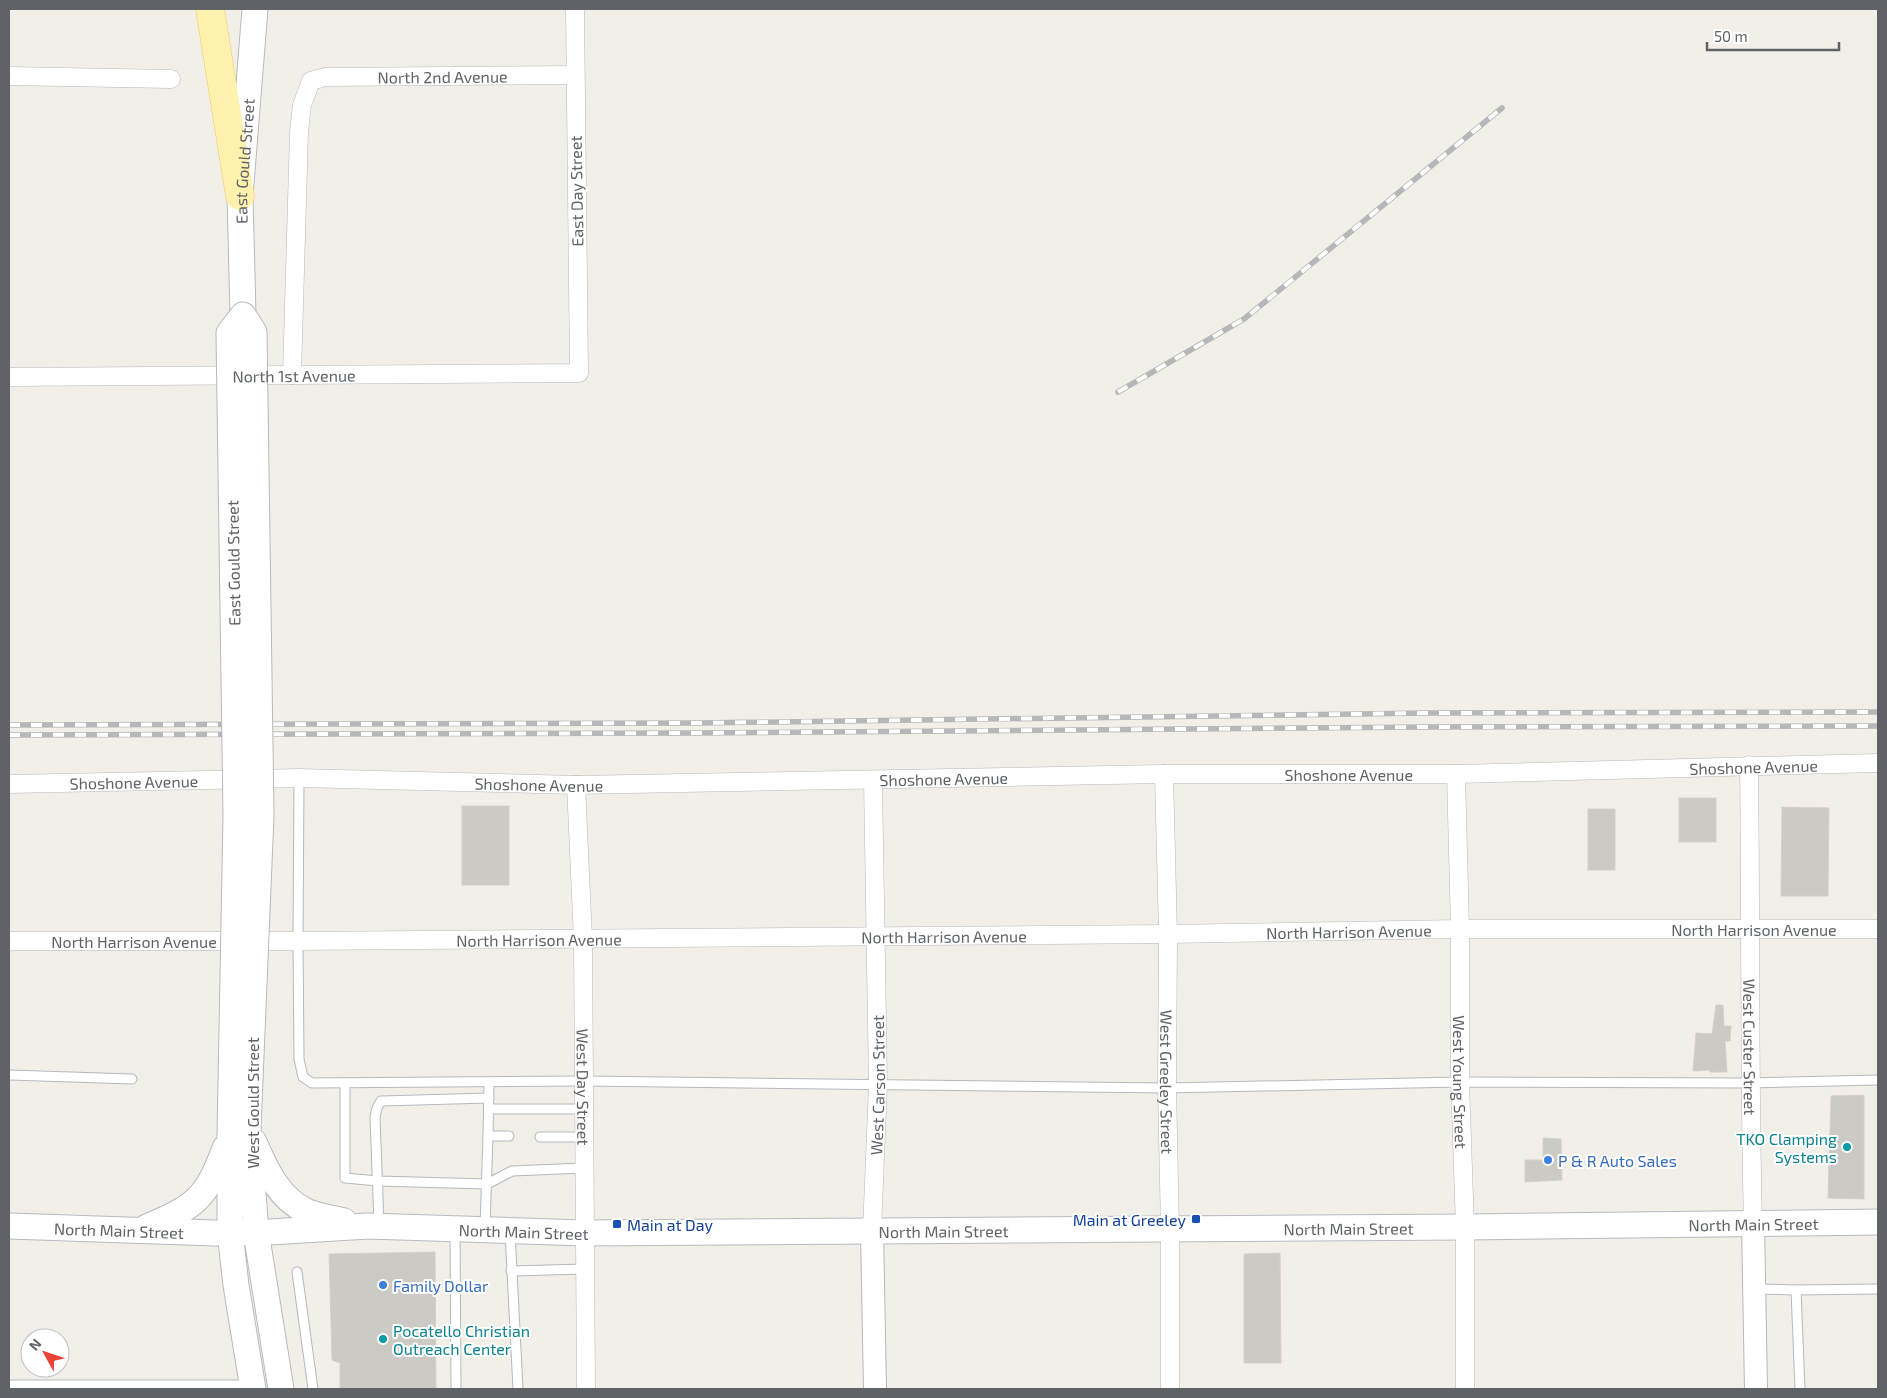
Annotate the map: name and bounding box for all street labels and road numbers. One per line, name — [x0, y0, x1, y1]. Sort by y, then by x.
street label: North 2nd Avenue — [377, 66, 508, 86]
street label: East Gould Street — [230, 98, 257, 224]
street label: East Day Street — [566, 135, 586, 247]
street label: North 1st Avenue — [232, 365, 356, 385]
street label: East Gould Street — [222, 500, 244, 626]
street label: Shoshone Avenue — [1689, 755, 1818, 777]
street label: Shoshone Avenue — [1284, 765, 1413, 784]
street label: Shoshone Avenue — [879, 767, 1008, 789]
street label: Shoshone Avenue — [69, 771, 198, 792]
street label: Shoshone Avenue — [474, 773, 603, 795]
street label: North Harrison Avenue — [1266, 920, 1432, 942]
street label: North Harrison Avenue — [1671, 920, 1837, 939]
street label: North Harrison Avenue — [861, 926, 1027, 946]
street label: North Harrison Avenue — [456, 929, 622, 949]
street label: North Harrison Avenue — [51, 932, 217, 951]
street label: West Custer Street — [1741, 979, 1761, 1115]
street label: West Greeley Street — [1157, 1010, 1178, 1154]
street label: West Carson Street — [866, 1015, 888, 1156]
street label: West Young Street — [1451, 1015, 1472, 1149]
street label: West Day Street — [574, 1028, 594, 1145]
street label: West Gould Street — [243, 1037, 262, 1169]
street label: North Main Street — [1688, 1213, 1819, 1234]
street label: North Main Street — [54, 1218, 184, 1241]
street label: North Main Street — [1284, 1218, 1414, 1238]
street label: North Main Street — [458, 1219, 589, 1243]
street label: North Main Street — [879, 1221, 1009, 1240]

